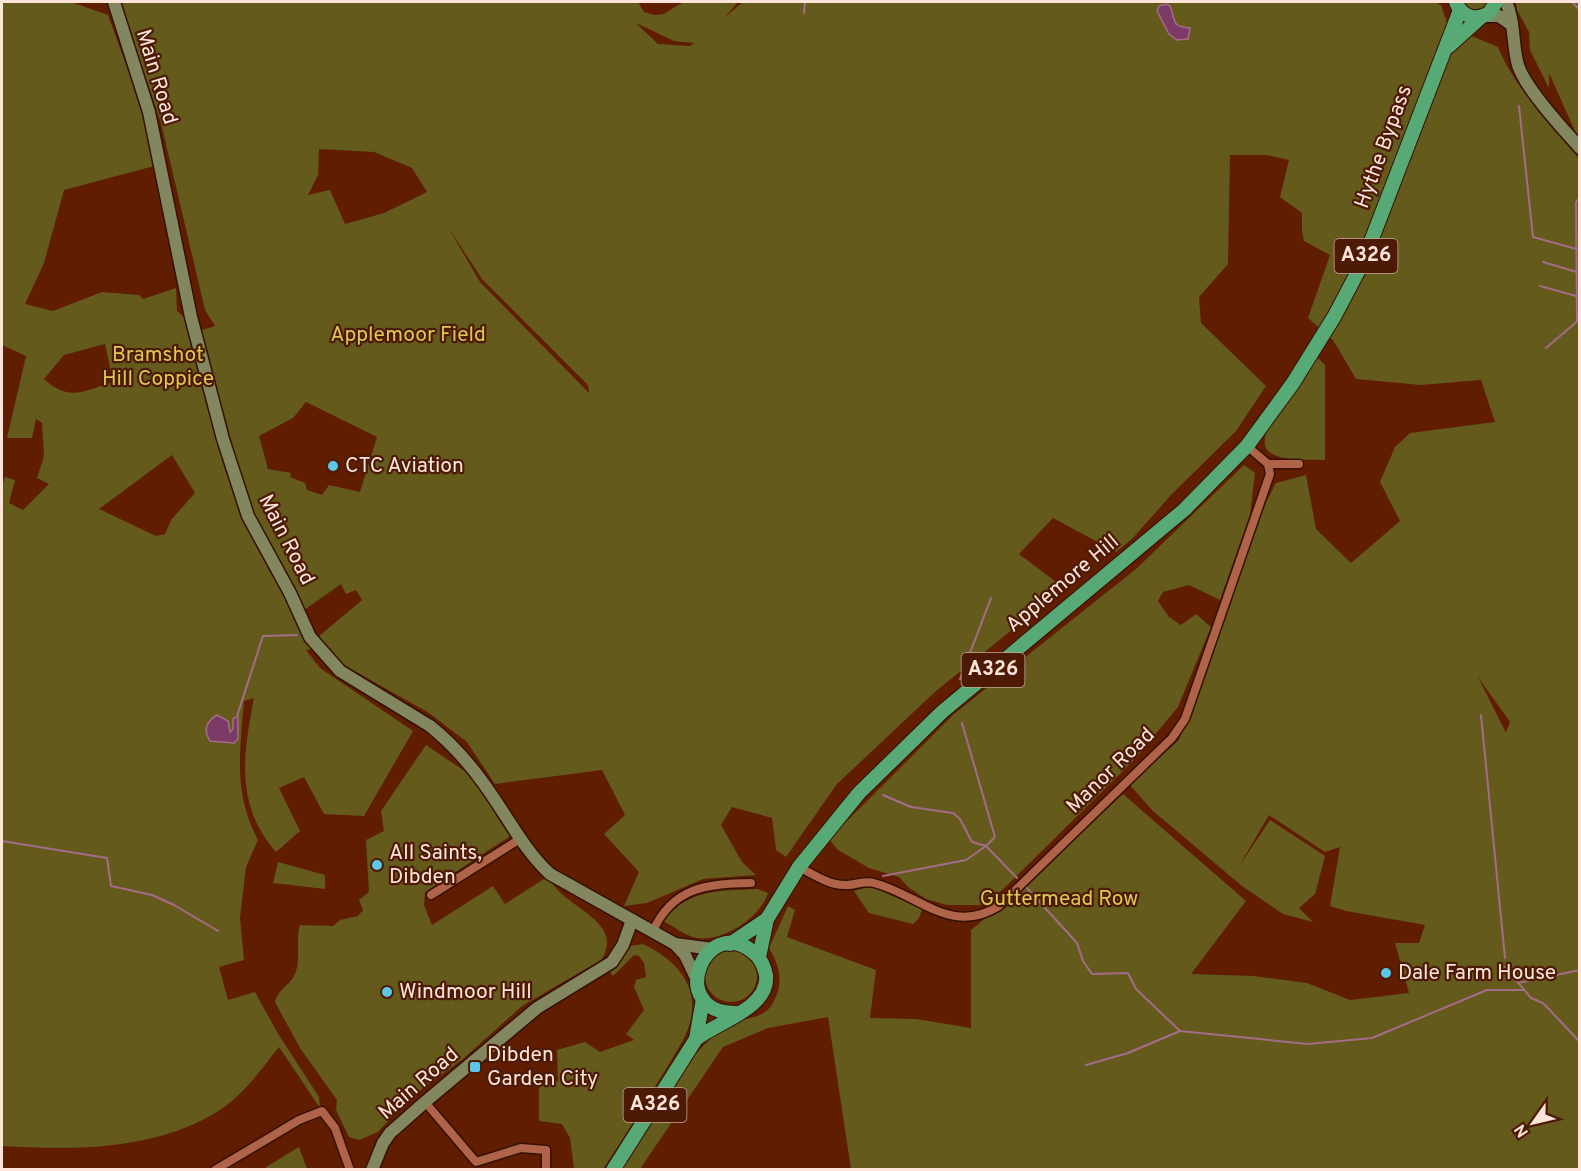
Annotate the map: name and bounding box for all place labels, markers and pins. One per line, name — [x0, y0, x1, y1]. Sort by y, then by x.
place label: CTC Aviation — [345, 453, 464, 480]
marker: CTC Aviation — [326, 459, 340, 473]
place label: All Saints, Dibden — [389, 840, 482, 891]
marker: All Saints, Dibden — [370, 858, 384, 872]
place label: Dale Farm House — [1398, 960, 1556, 987]
marker: Dale Farm House — [1379, 966, 1393, 980]
place label: Windmoor Hill — [399, 979, 532, 1006]
marker: Windmoor Hill — [380, 985, 394, 999]
place label: Dibden Garden City — [487, 1042, 598, 1093]
marker: Dibden Garden City — [468, 1060, 482, 1074]

